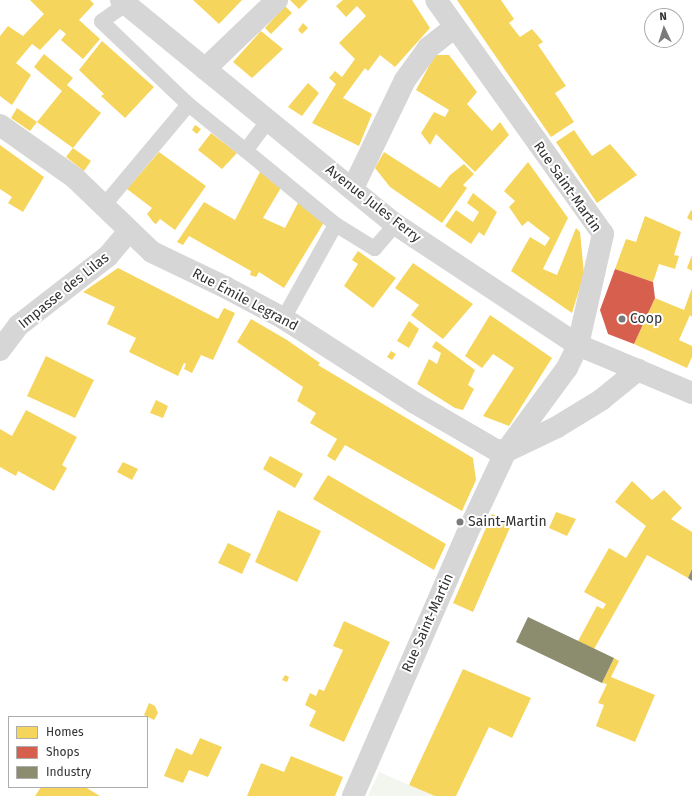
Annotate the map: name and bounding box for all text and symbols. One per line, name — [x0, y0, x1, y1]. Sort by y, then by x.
north arrow — [644, 8, 684, 48]
text: N — [659, 10, 667, 23]
street label: Rue Saint-Martin — [530, 139, 604, 235]
street label: Avenue Jules Ferry — [322, 162, 424, 246]
street label: Impasse des Lilas — [15, 249, 113, 333]
street label: Rue Émile Legrand — [189, 265, 301, 335]
place label: Coop — [630, 311, 662, 327]
marker: Coop — [617, 314, 627, 324]
place label: Saint-Martin — [468, 514, 547, 530]
marker: Saint-Martin — [455, 517, 465, 527]
street label: Rue Saint-Martin — [399, 571, 457, 675]
legend — [8, 716, 148, 788]
text: Homes — [46, 725, 84, 739]
text: Shops — [46, 745, 79, 759]
text: Industry — [46, 765, 91, 779]

